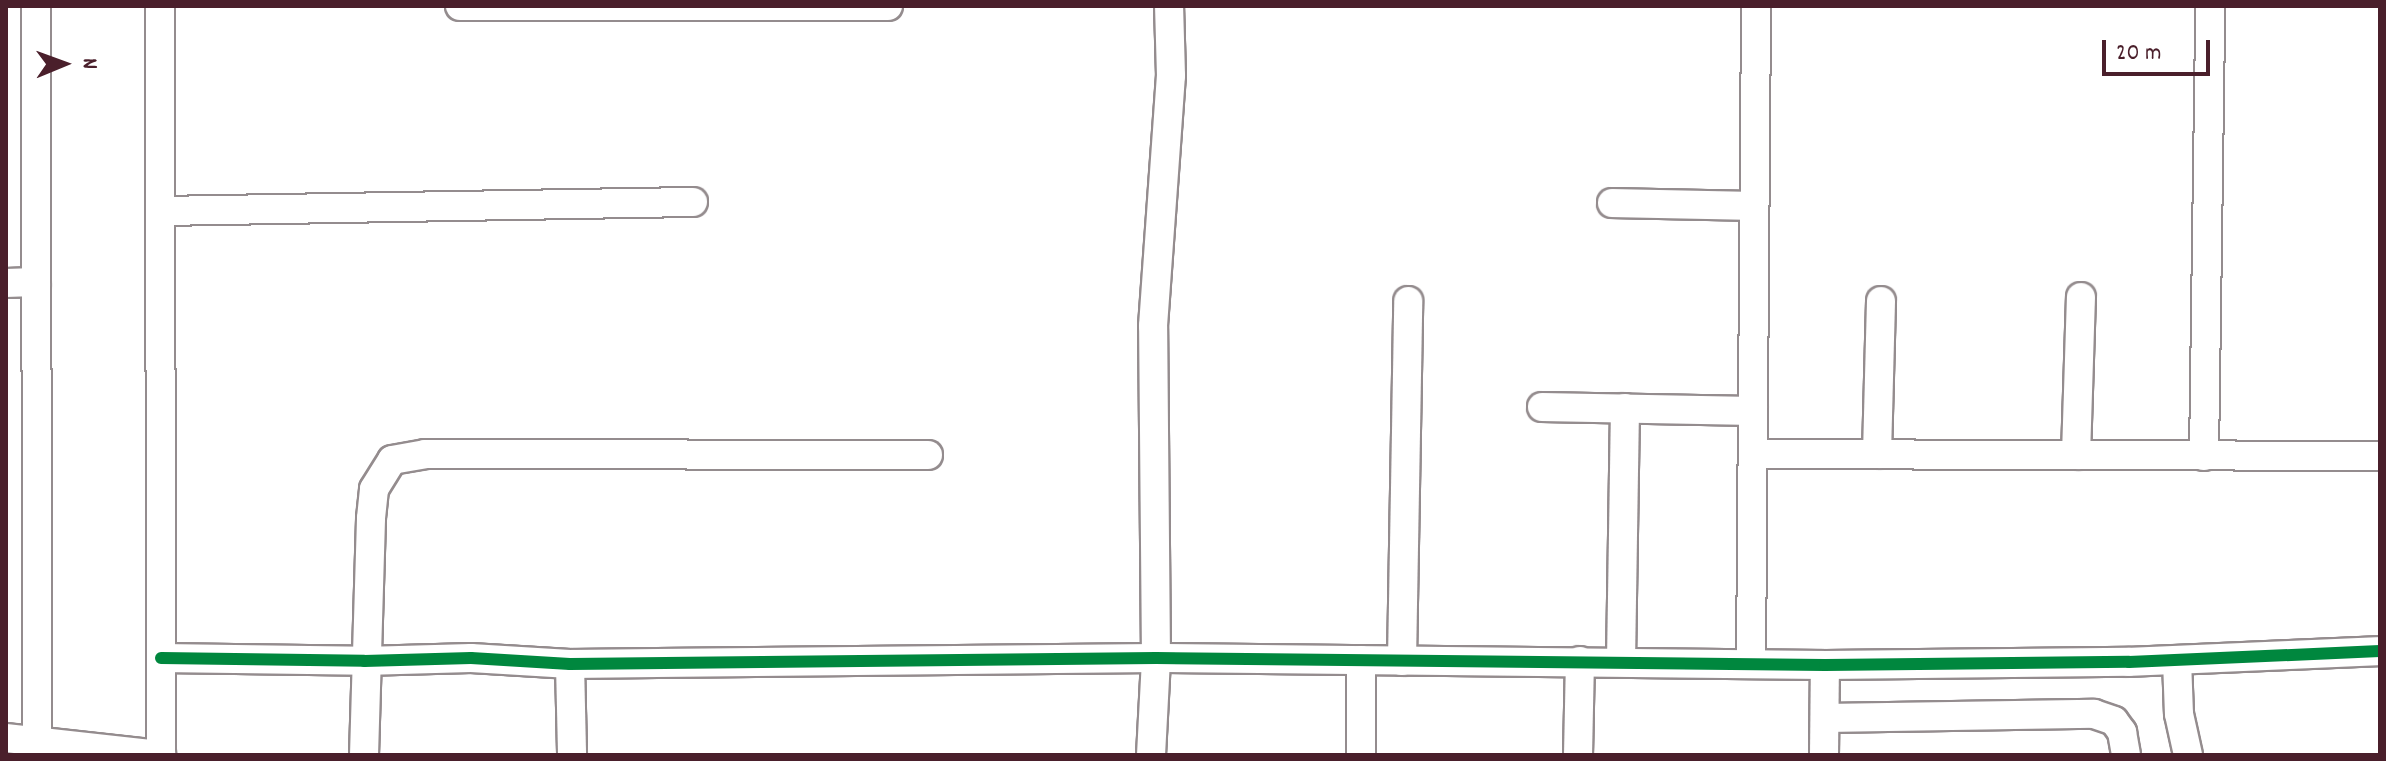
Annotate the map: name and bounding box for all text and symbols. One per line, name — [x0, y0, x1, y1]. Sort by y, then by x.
north arrow — [24, 24, 104, 104]
scale bar — [2106, 24, 2214, 74]
text: 20 m — [2116, 37, 2162, 71]
text: N — [73, 58, 104, 69]

